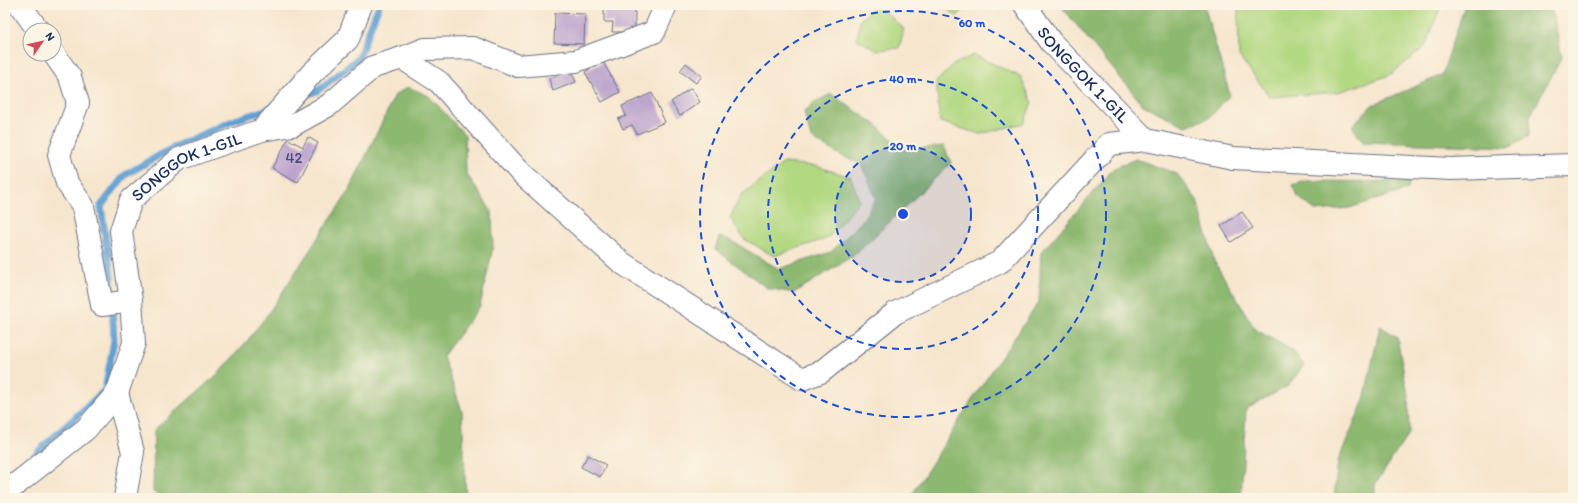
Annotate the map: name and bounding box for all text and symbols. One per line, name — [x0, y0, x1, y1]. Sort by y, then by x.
text: 60 m — [959, 16, 986, 30]
north arrow — [22, 22, 62, 62]
street label: SONGGOK 1-GIL — [1033, 23, 1134, 127]
text: N — [42, 30, 57, 43]
text: 40 m — [889, 72, 918, 86]
street label: SONGGOK 1-GIL — [127, 128, 244, 205]
text: 20 m — [890, 139, 917, 153]
house number: 42 — [286, 149, 303, 167]
centre of rings — [896, 207, 910, 221]

